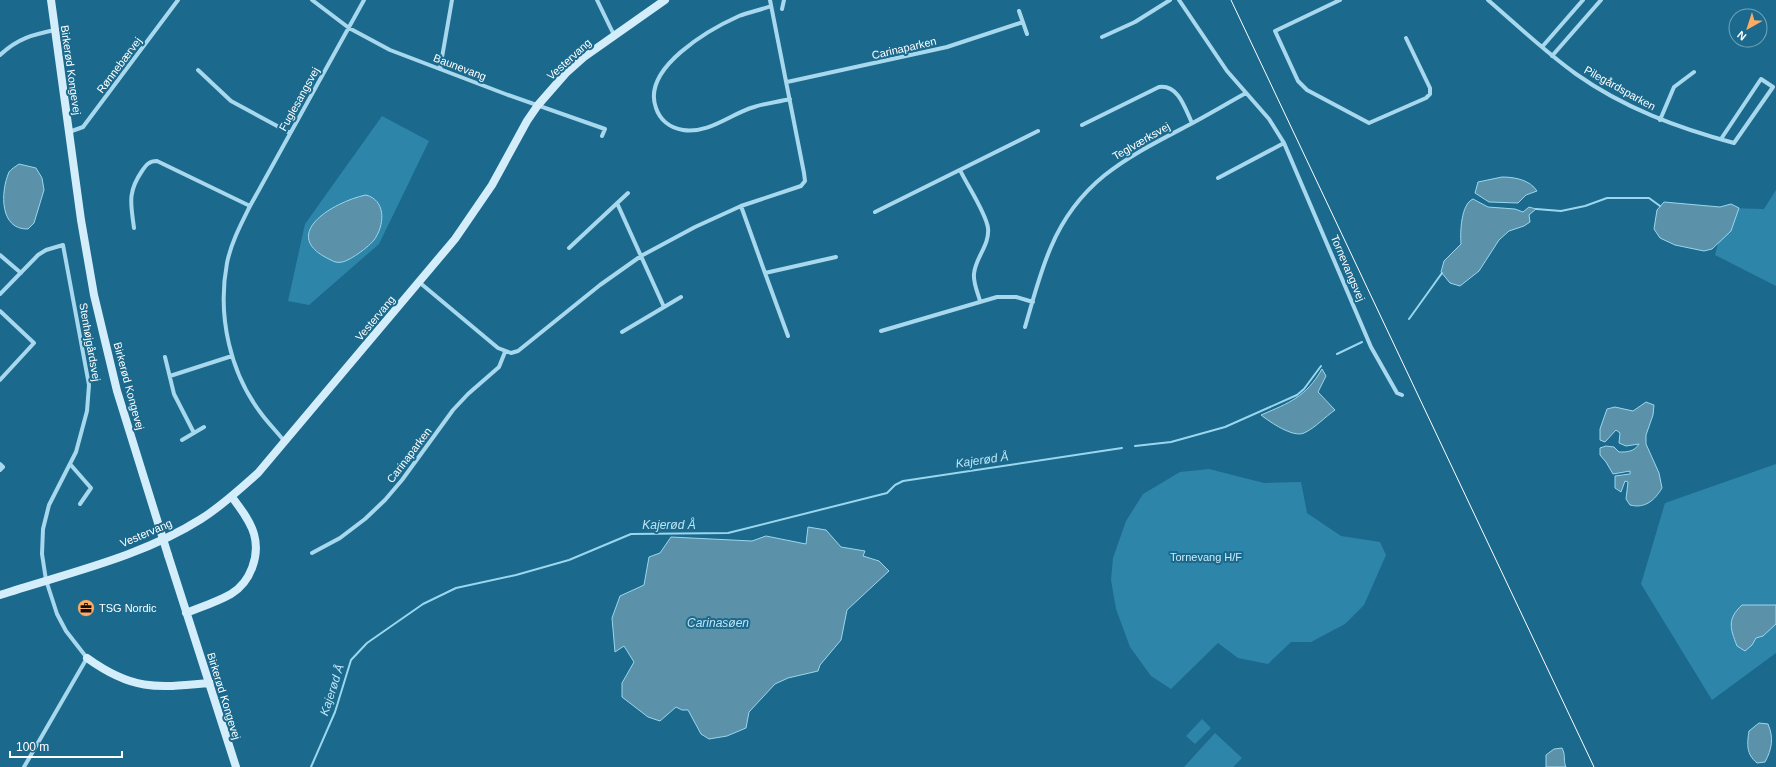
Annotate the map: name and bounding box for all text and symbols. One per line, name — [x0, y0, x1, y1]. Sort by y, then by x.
north arrow — [1728, 8, 1768, 48]
street label: Birkerød Kongevej — [59, 24, 83, 116]
text: N — [1735, 29, 1749, 43]
street label: Rønnebærvej — [94, 35, 144, 95]
street label: Carinaparken — [870, 35, 938, 61]
street label: Vestervang — [545, 36, 593, 82]
street label: Baunevang — [432, 51, 488, 83]
street label: Pilegårdsparken — [1582, 63, 1658, 113]
street label: Fuglesangsvej — [277, 65, 321, 133]
street label: Teglværksvej — [1110, 120, 1172, 162]
street label: Tornevangsvej — [1329, 233, 1367, 303]
street label: Vestervang — [353, 293, 397, 343]
street label: Stenhøjgårdsvej — [77, 302, 103, 382]
street label: Birkerød Kongevej — [111, 341, 147, 431]
street label: Carinaparken — [384, 425, 434, 485]
water label: Kajerød Å — [954, 448, 1009, 471]
street label: Vestervang — [118, 517, 174, 549]
water label: Kajerød Å — [642, 517, 696, 532]
park label: Tornevang H/F — [1170, 551, 1242, 563]
office icon: TSG Nordic — [76, 598, 96, 618]
place label: TSG Nordic — [99, 602, 157, 614]
water label: Carinasøen — [687, 616, 749, 630]
street label: Birkerød Kongevej — [205, 651, 243, 741]
water label: Kajerød Å — [316, 662, 347, 718]
scale bar — [10, 733, 122, 759]
text: 100 m — [16, 740, 49, 754]

